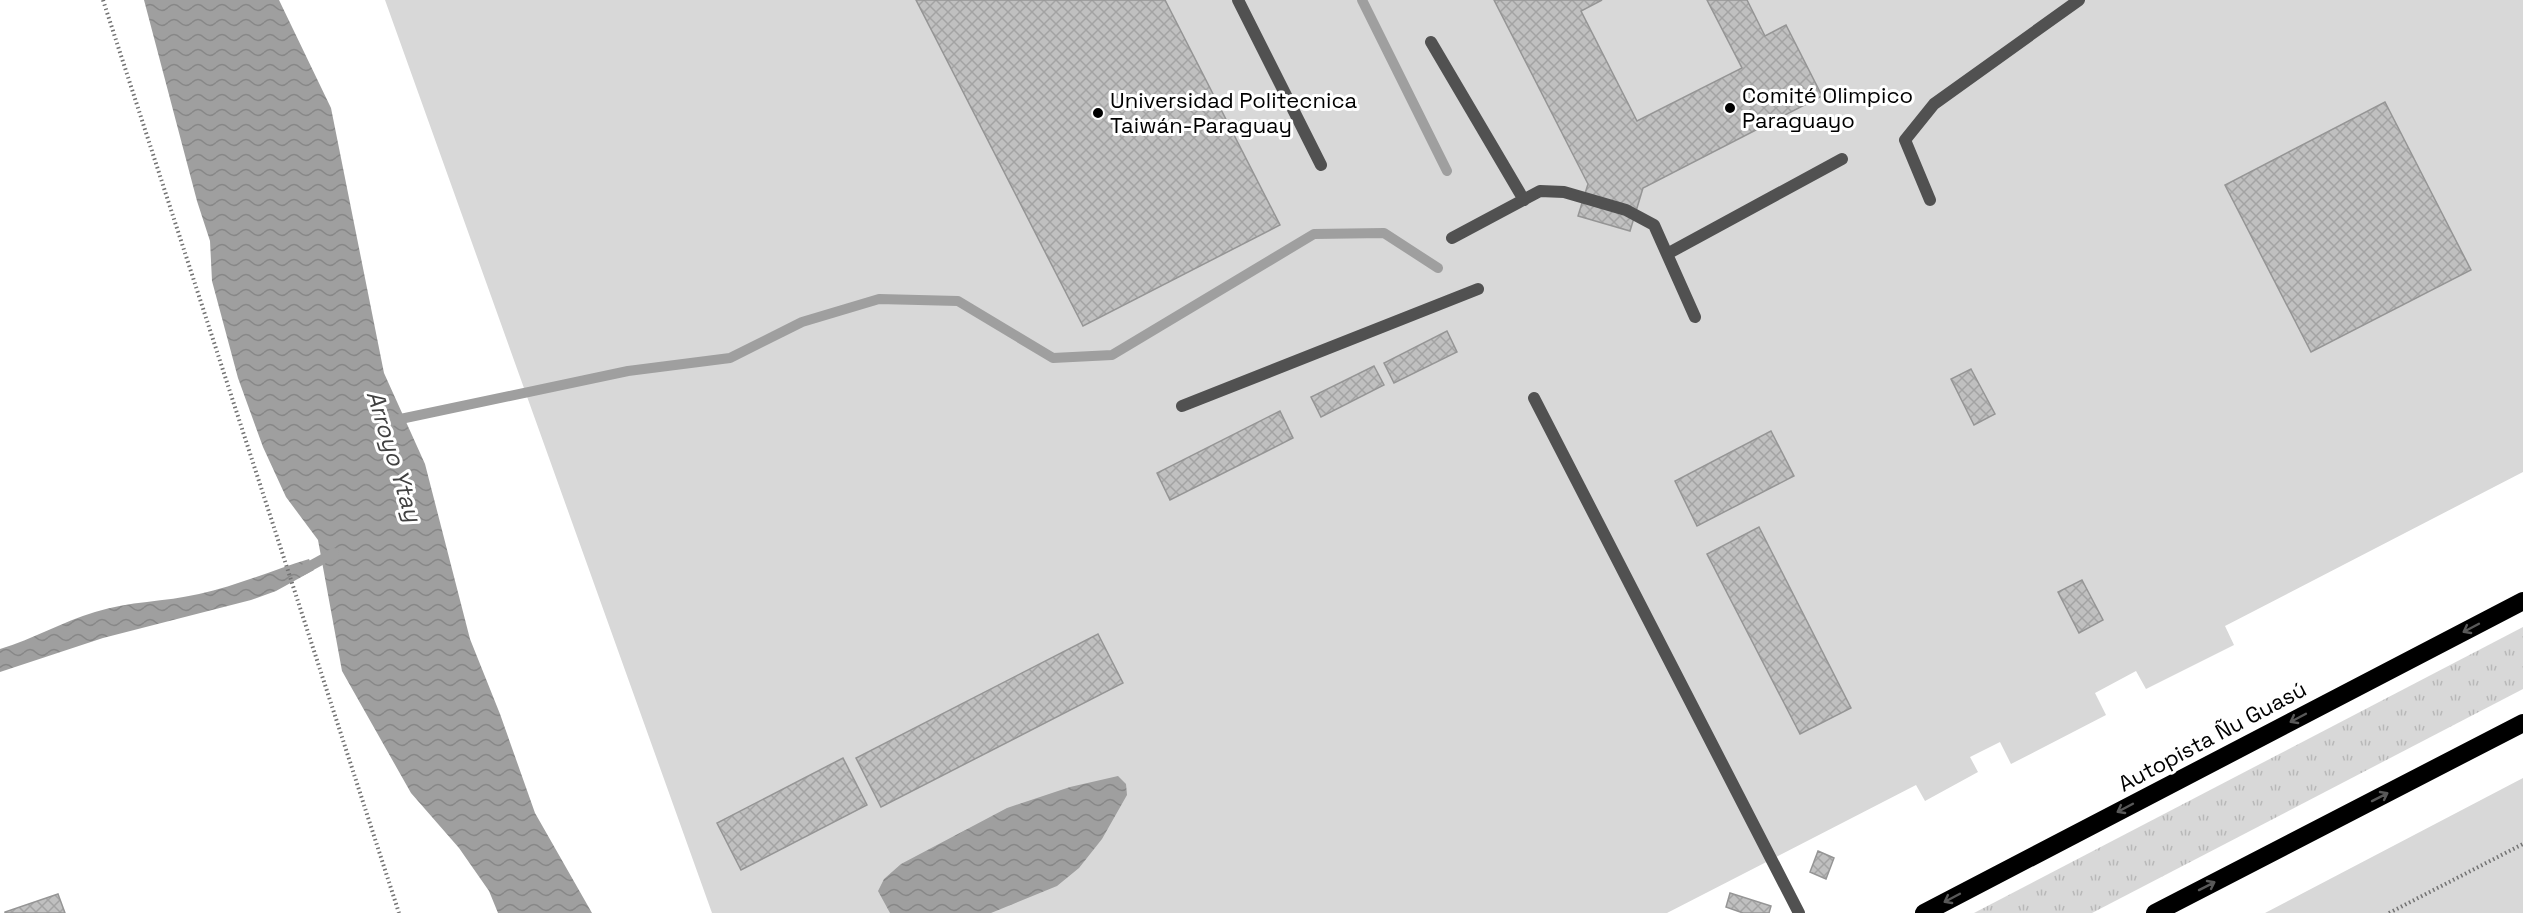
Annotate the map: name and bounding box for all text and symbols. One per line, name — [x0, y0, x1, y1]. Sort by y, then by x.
place label: Comité Olimpico Paraguayo — [1742, 81, 1913, 134]
place label: Universidad Politecnica Taiwán-Paraguay — [1110, 86, 1358, 139]
marker: Comité Olimpico Paraguayo — [1723, 101, 1737, 115]
marker: Universidad Politecnica Taiwán-Paraguay — [1091, 106, 1105, 120]
water label: Arroyo Ytay — [360, 386, 430, 527]
one-way arrow — [2463, 622, 2480, 634]
street label: Autopista Ñu Guasú — [2113, 675, 2311, 797]
one-way arrow — [2290, 713, 2308, 724]
one-way arrow — [2371, 791, 2388, 803]
one-way arrow — [2117, 803, 2135, 814]
one-way arrow — [2197, 880, 2215, 891]
one-way arrow — [1944, 893, 1962, 904]

